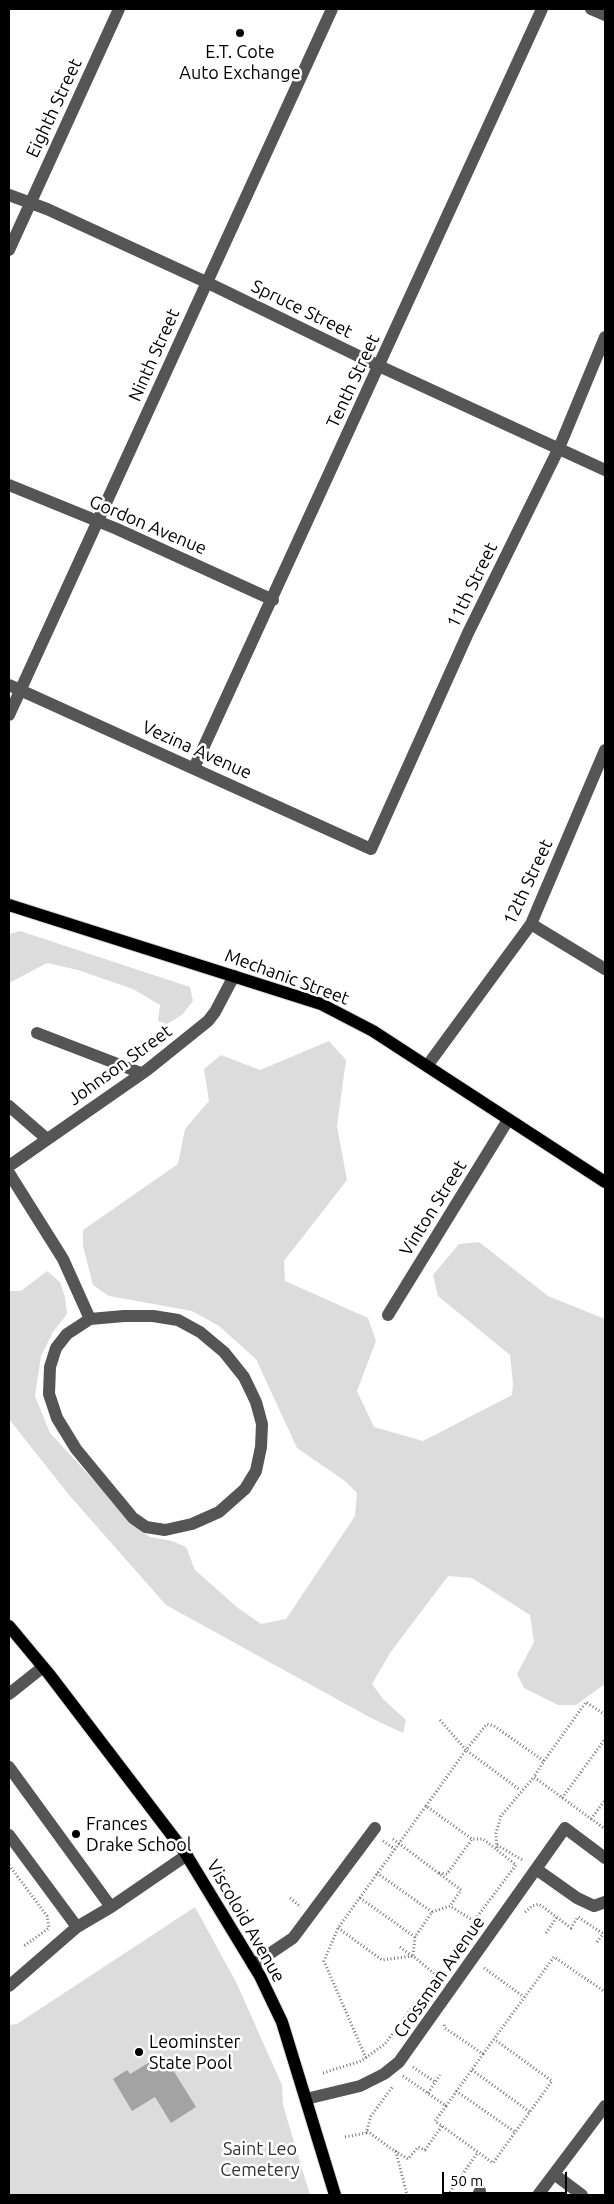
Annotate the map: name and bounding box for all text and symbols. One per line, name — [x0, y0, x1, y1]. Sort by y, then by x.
marker: E.T. Cote Auto Exchange — [234, 27, 246, 39]
place label: E.T. Cote Auto Exchange — [179, 41, 301, 84]
street label: Eighth Street — [22, 55, 86, 161]
street label: Spruce Street — [248, 275, 356, 343]
street label: Ninth Street — [124, 305, 184, 405]
street label: Tenth Street — [322, 331, 384, 431]
street label: Gordon Avenue — [86, 491, 210, 559]
street label: 11th Street — [442, 539, 502, 631]
street label: Vezina Avenue — [139, 716, 255, 784]
street label: 12th Street — [499, 836, 557, 928]
street label: Mechanic Street — [222, 944, 352, 1010]
street label: Johnson Street — [64, 1020, 176, 1110]
street label: Vinton Street — [395, 1156, 471, 1260]
place label: Frances Drake School — [86, 1813, 191, 1856]
marker: Frances Drake School — [70, 1828, 82, 1840]
street label: Viscoloid Avenue — [202, 1856, 290, 1986]
street label: Crossman Avenue — [389, 1912, 489, 2042]
place label: Leominster State Pool — [149, 2031, 240, 2074]
marker: Leominster State Pool — [133, 2046, 145, 2058]
park label: Saint Leo Cemetery — [220, 2138, 300, 2180]
scale bar — [444, 2162, 569, 2194]
text: 50 m — [450, 2172, 483, 2189]

